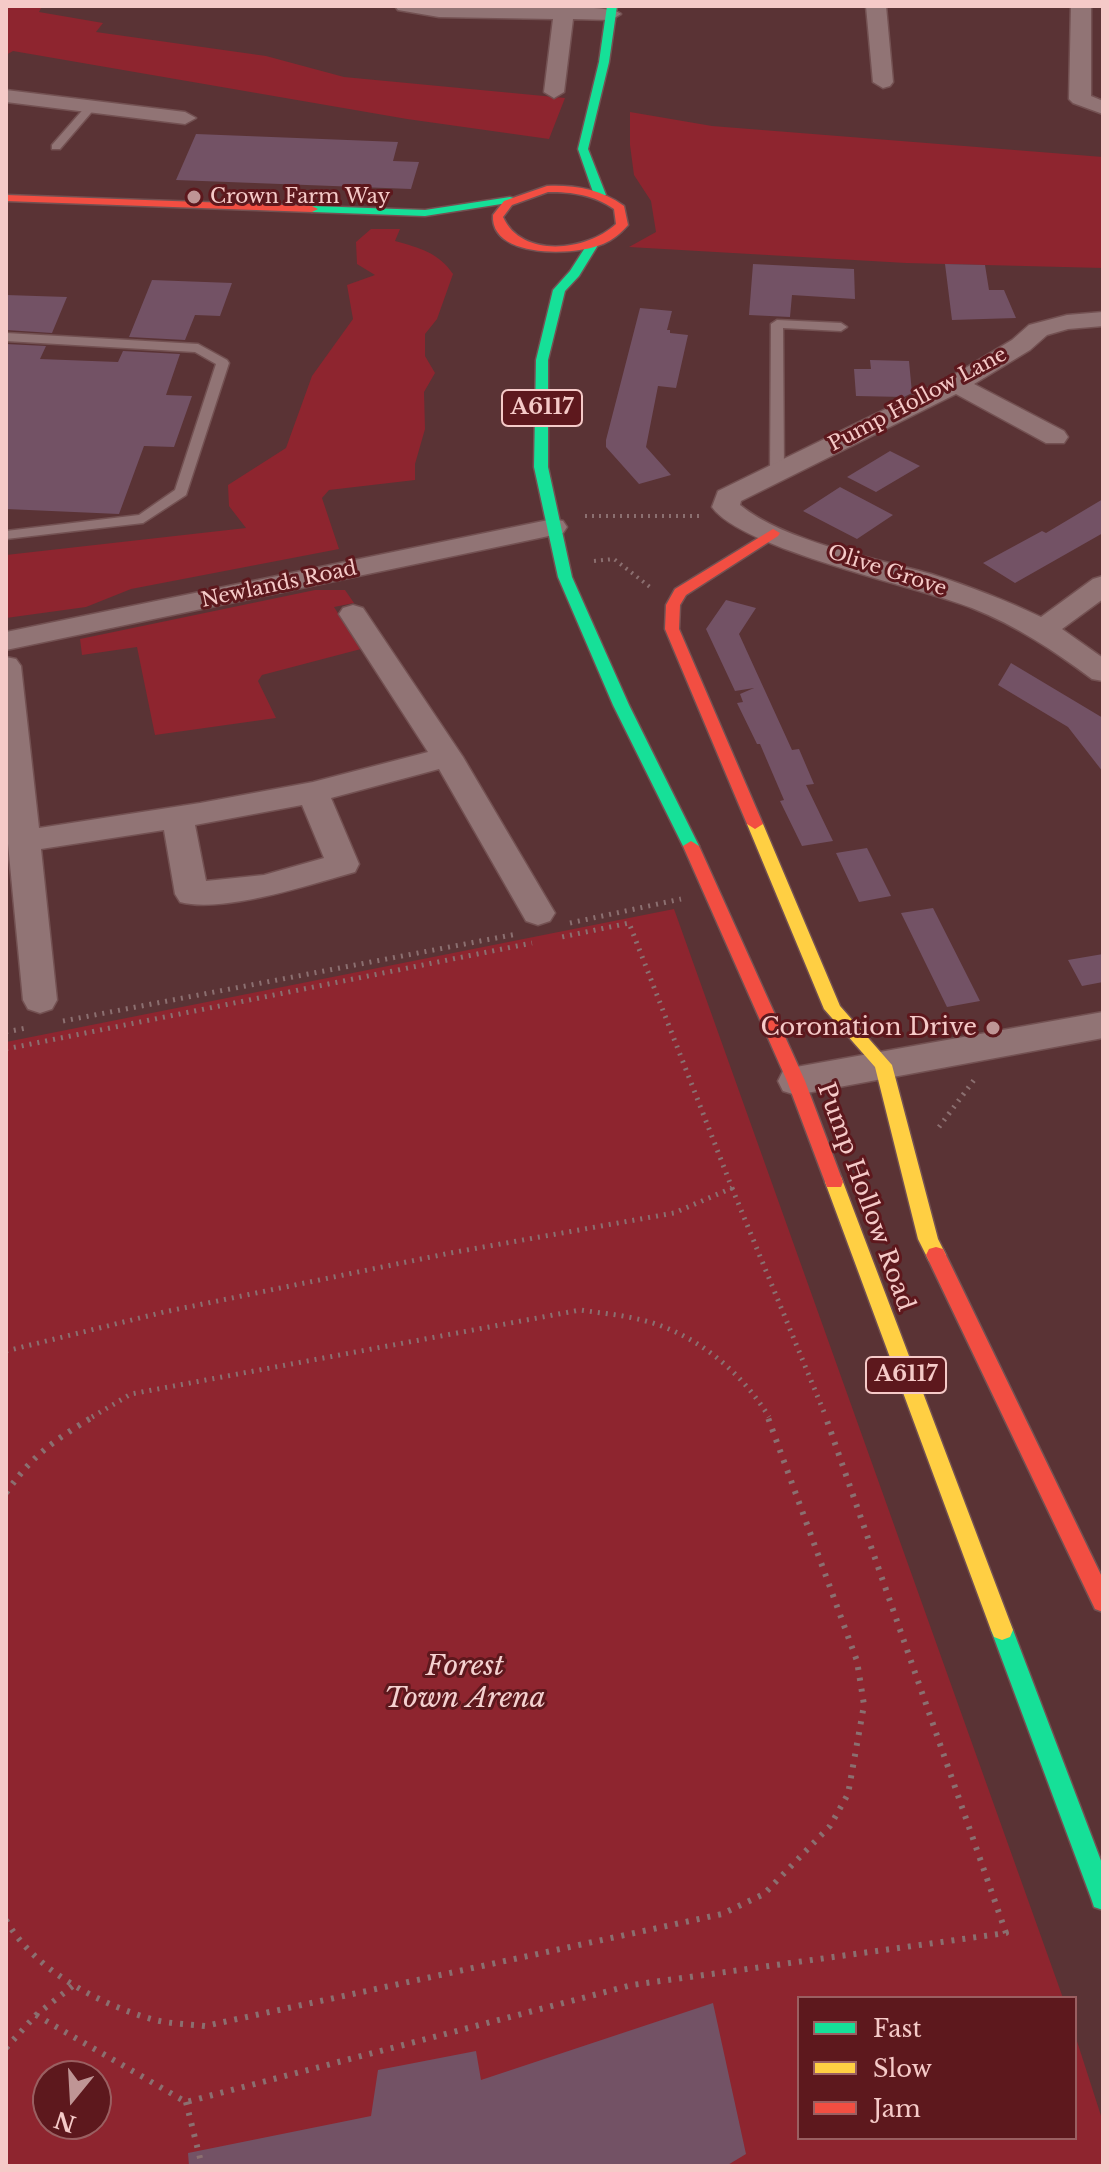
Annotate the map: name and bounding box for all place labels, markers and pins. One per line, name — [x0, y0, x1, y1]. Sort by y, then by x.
place label: Crown Farm Way — [210, 185, 390, 209]
marker: Crown Farm Way — [185, 188, 203, 206]
place label: Coronation Drive — [760, 1014, 977, 1042]
marker: Coronation Drive — [984, 1019, 1002, 1037]

